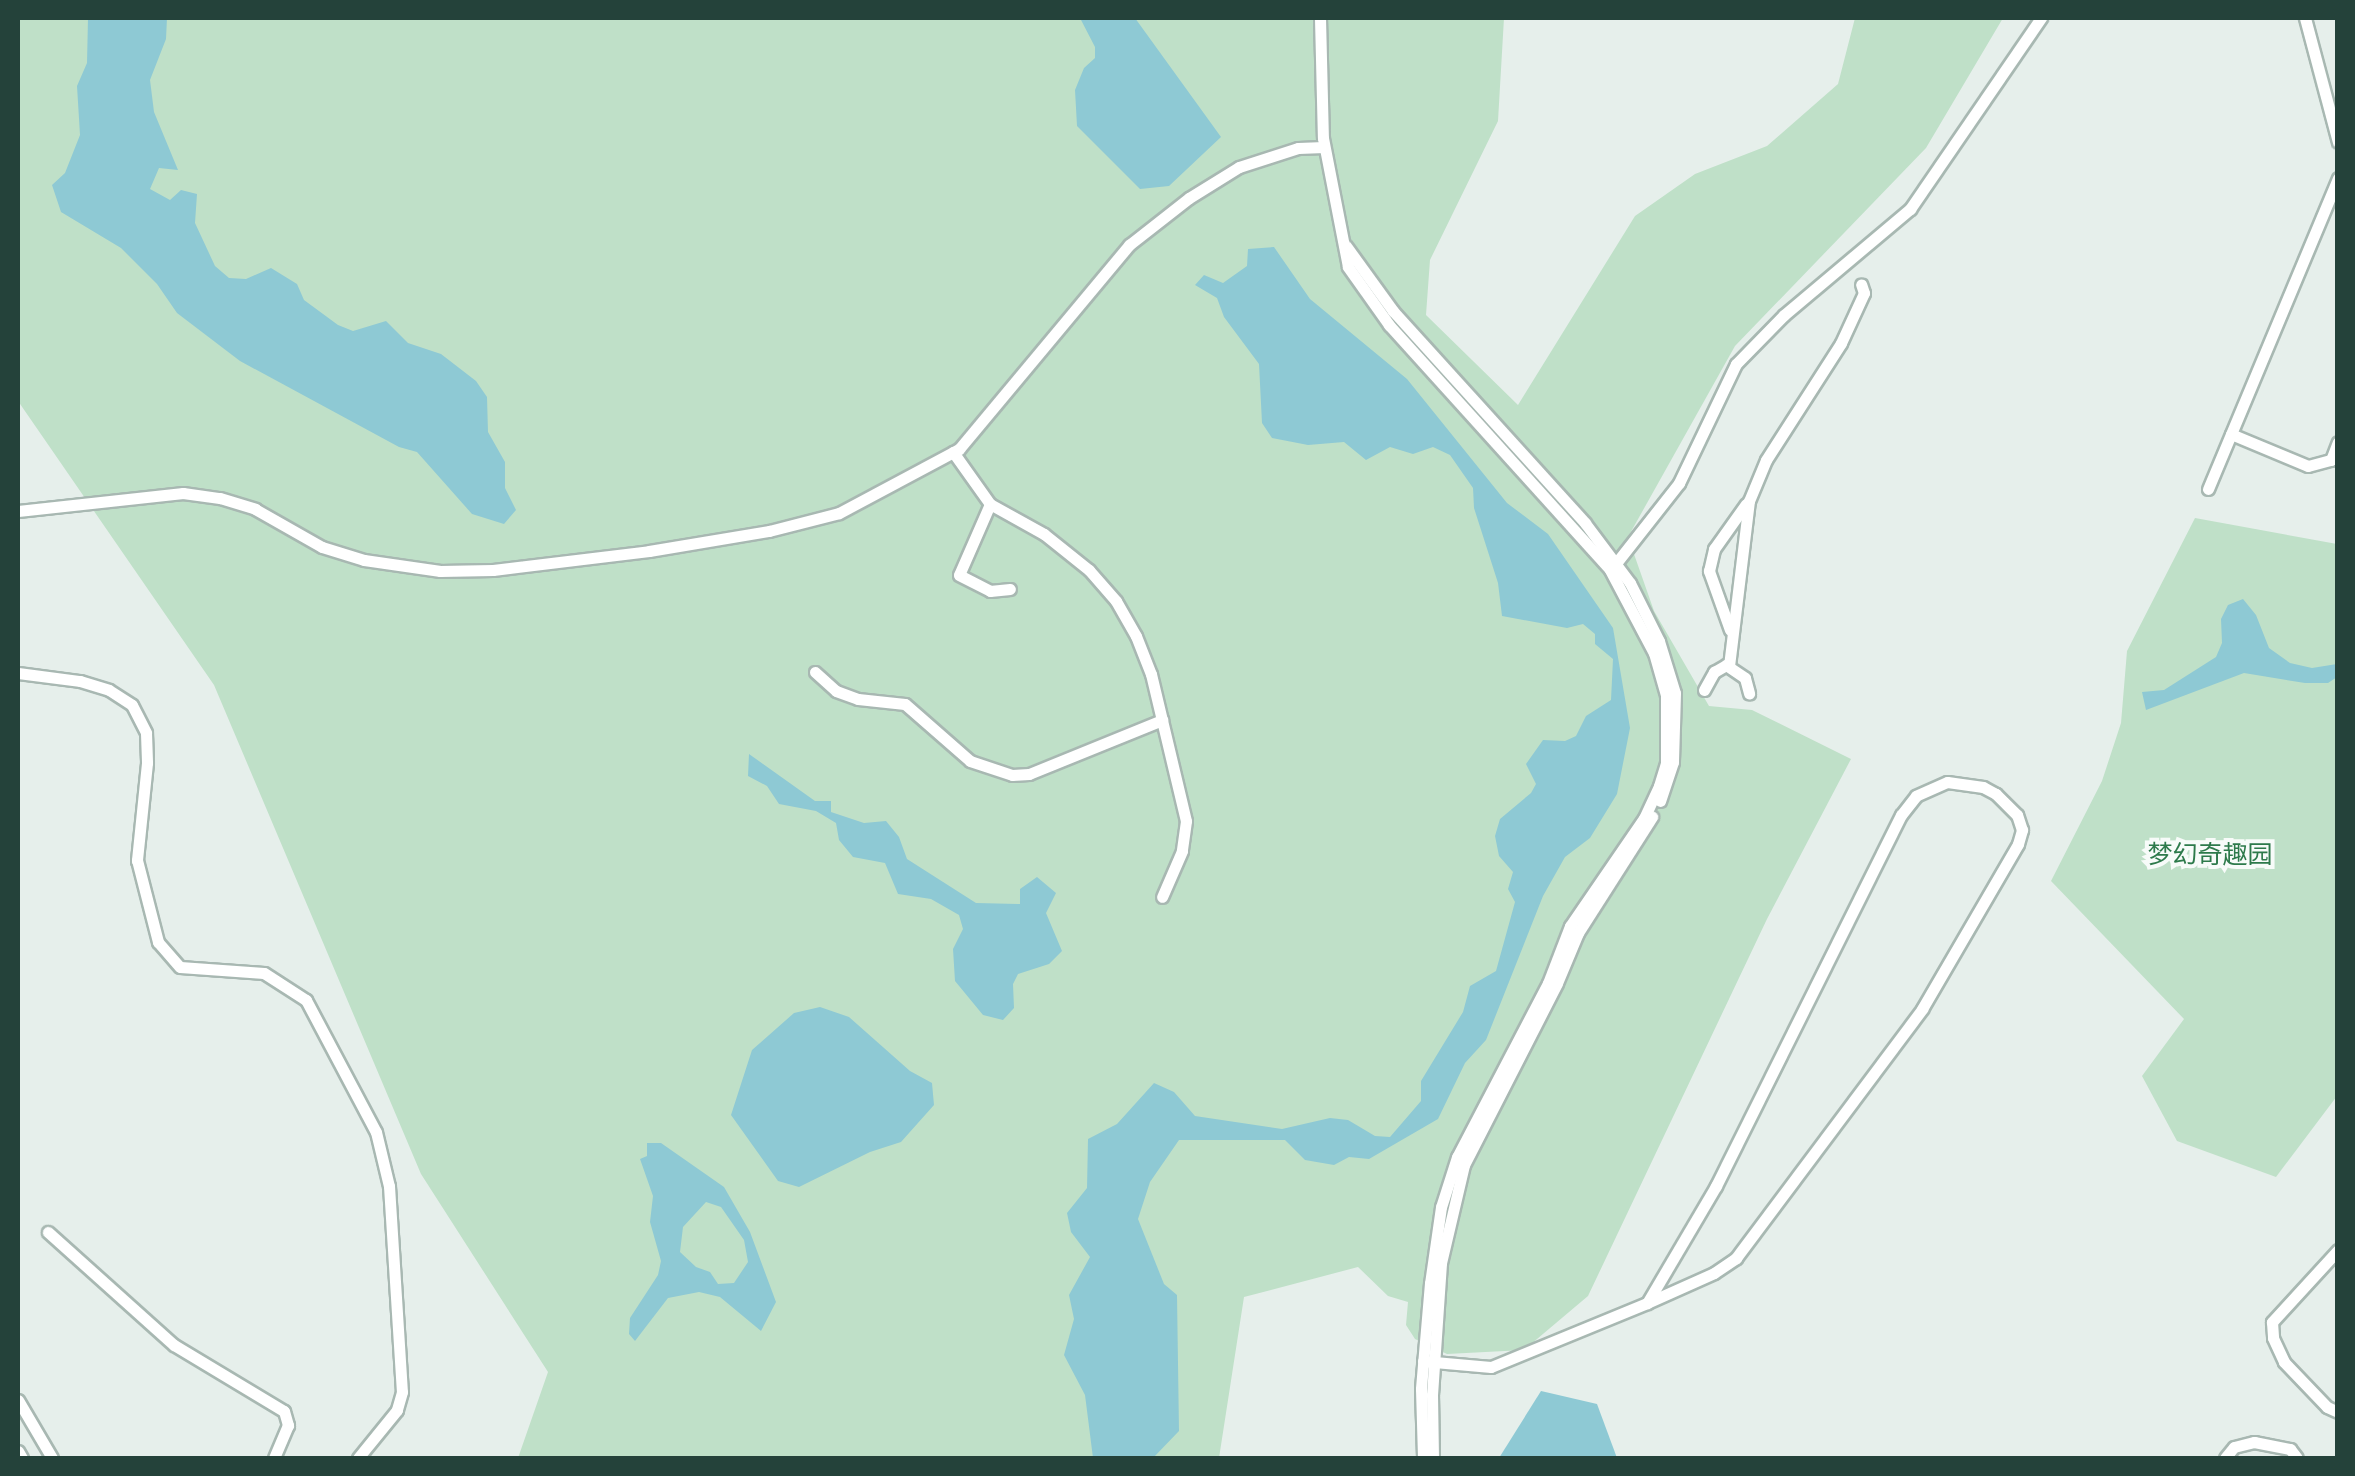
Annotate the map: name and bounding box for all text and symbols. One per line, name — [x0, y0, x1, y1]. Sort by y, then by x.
park label: 梦幻奇趣园 — [2148, 838, 2272, 868]

